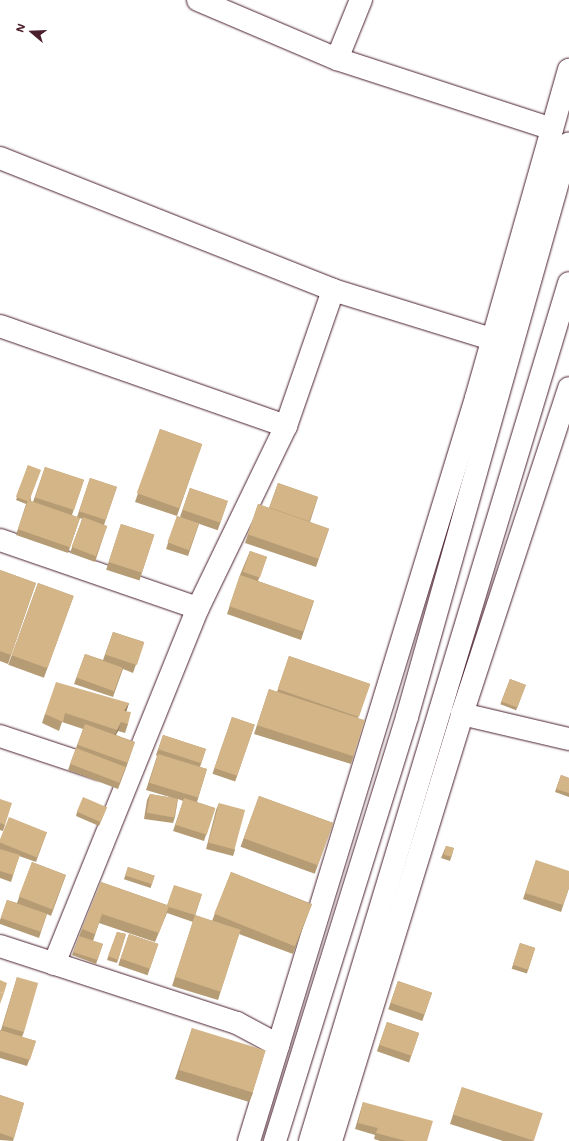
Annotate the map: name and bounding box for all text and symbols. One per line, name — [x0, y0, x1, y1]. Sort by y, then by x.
north arrow — [12, 12, 52, 52]
text: N — [12, 22, 29, 34]

